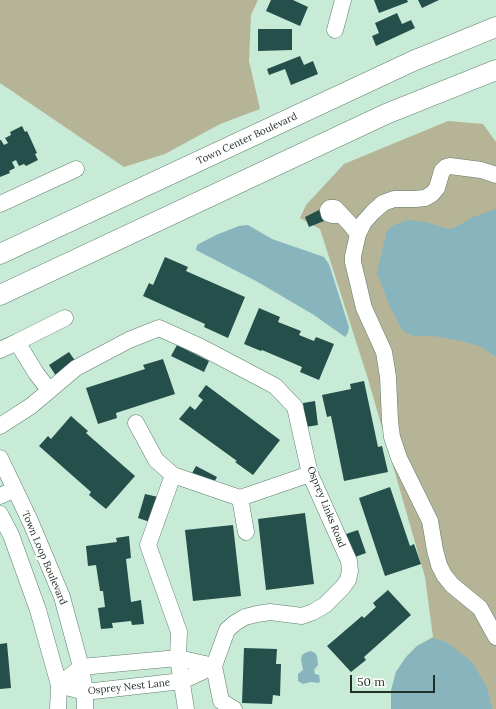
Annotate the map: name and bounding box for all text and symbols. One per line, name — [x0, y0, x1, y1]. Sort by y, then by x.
street label: Town Center Boulevard — [195, 110, 299, 168]
street label: Osprey Links Road — [304, 465, 348, 549]
street label: Town Loop Boulevard — [19, 509, 69, 607]
scale bar — [352, 667, 437, 693]
text: 50 m — [357, 674, 385, 689]
street label: Osprey Nest Lane — [87, 677, 171, 697]

